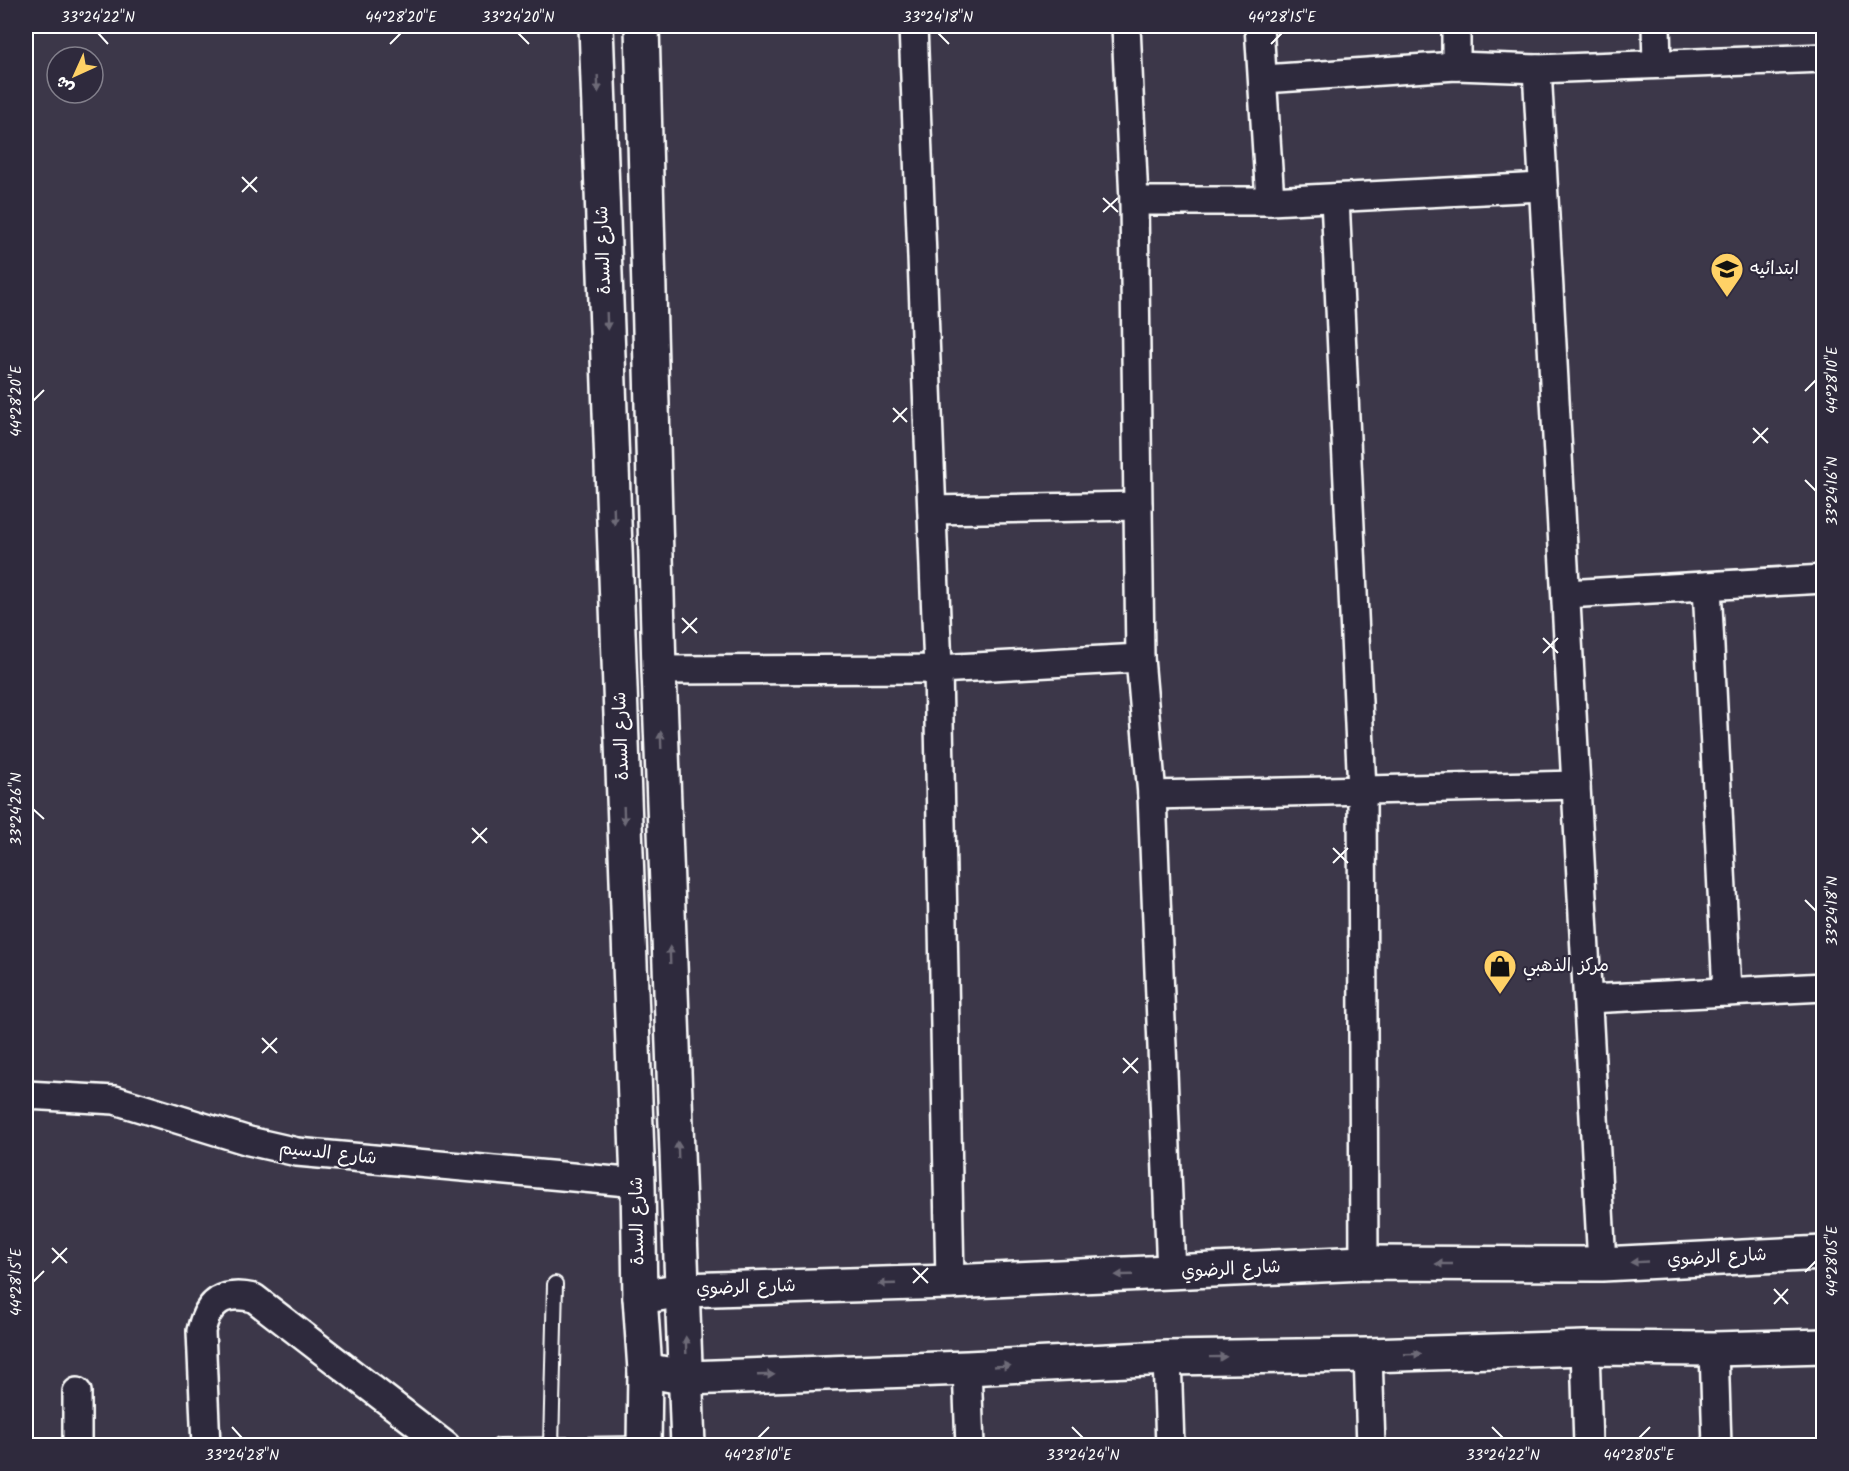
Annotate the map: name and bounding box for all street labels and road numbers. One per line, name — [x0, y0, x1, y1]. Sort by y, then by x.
street label: شارع السدة — [588, 205, 620, 295]
street label: شارع السدة — [606, 691, 638, 781]
street label: شارع الدسيم — [278, 1134, 378, 1174]
street label: شارع السدة — [623, 1176, 653, 1266]
street label: شارع الرضوي — [1667, 1241, 1767, 1275]
street label: شارع الرضوي — [1181, 1253, 1281, 1287]
street label: شارع الرضوي — [696, 1272, 796, 1304]

